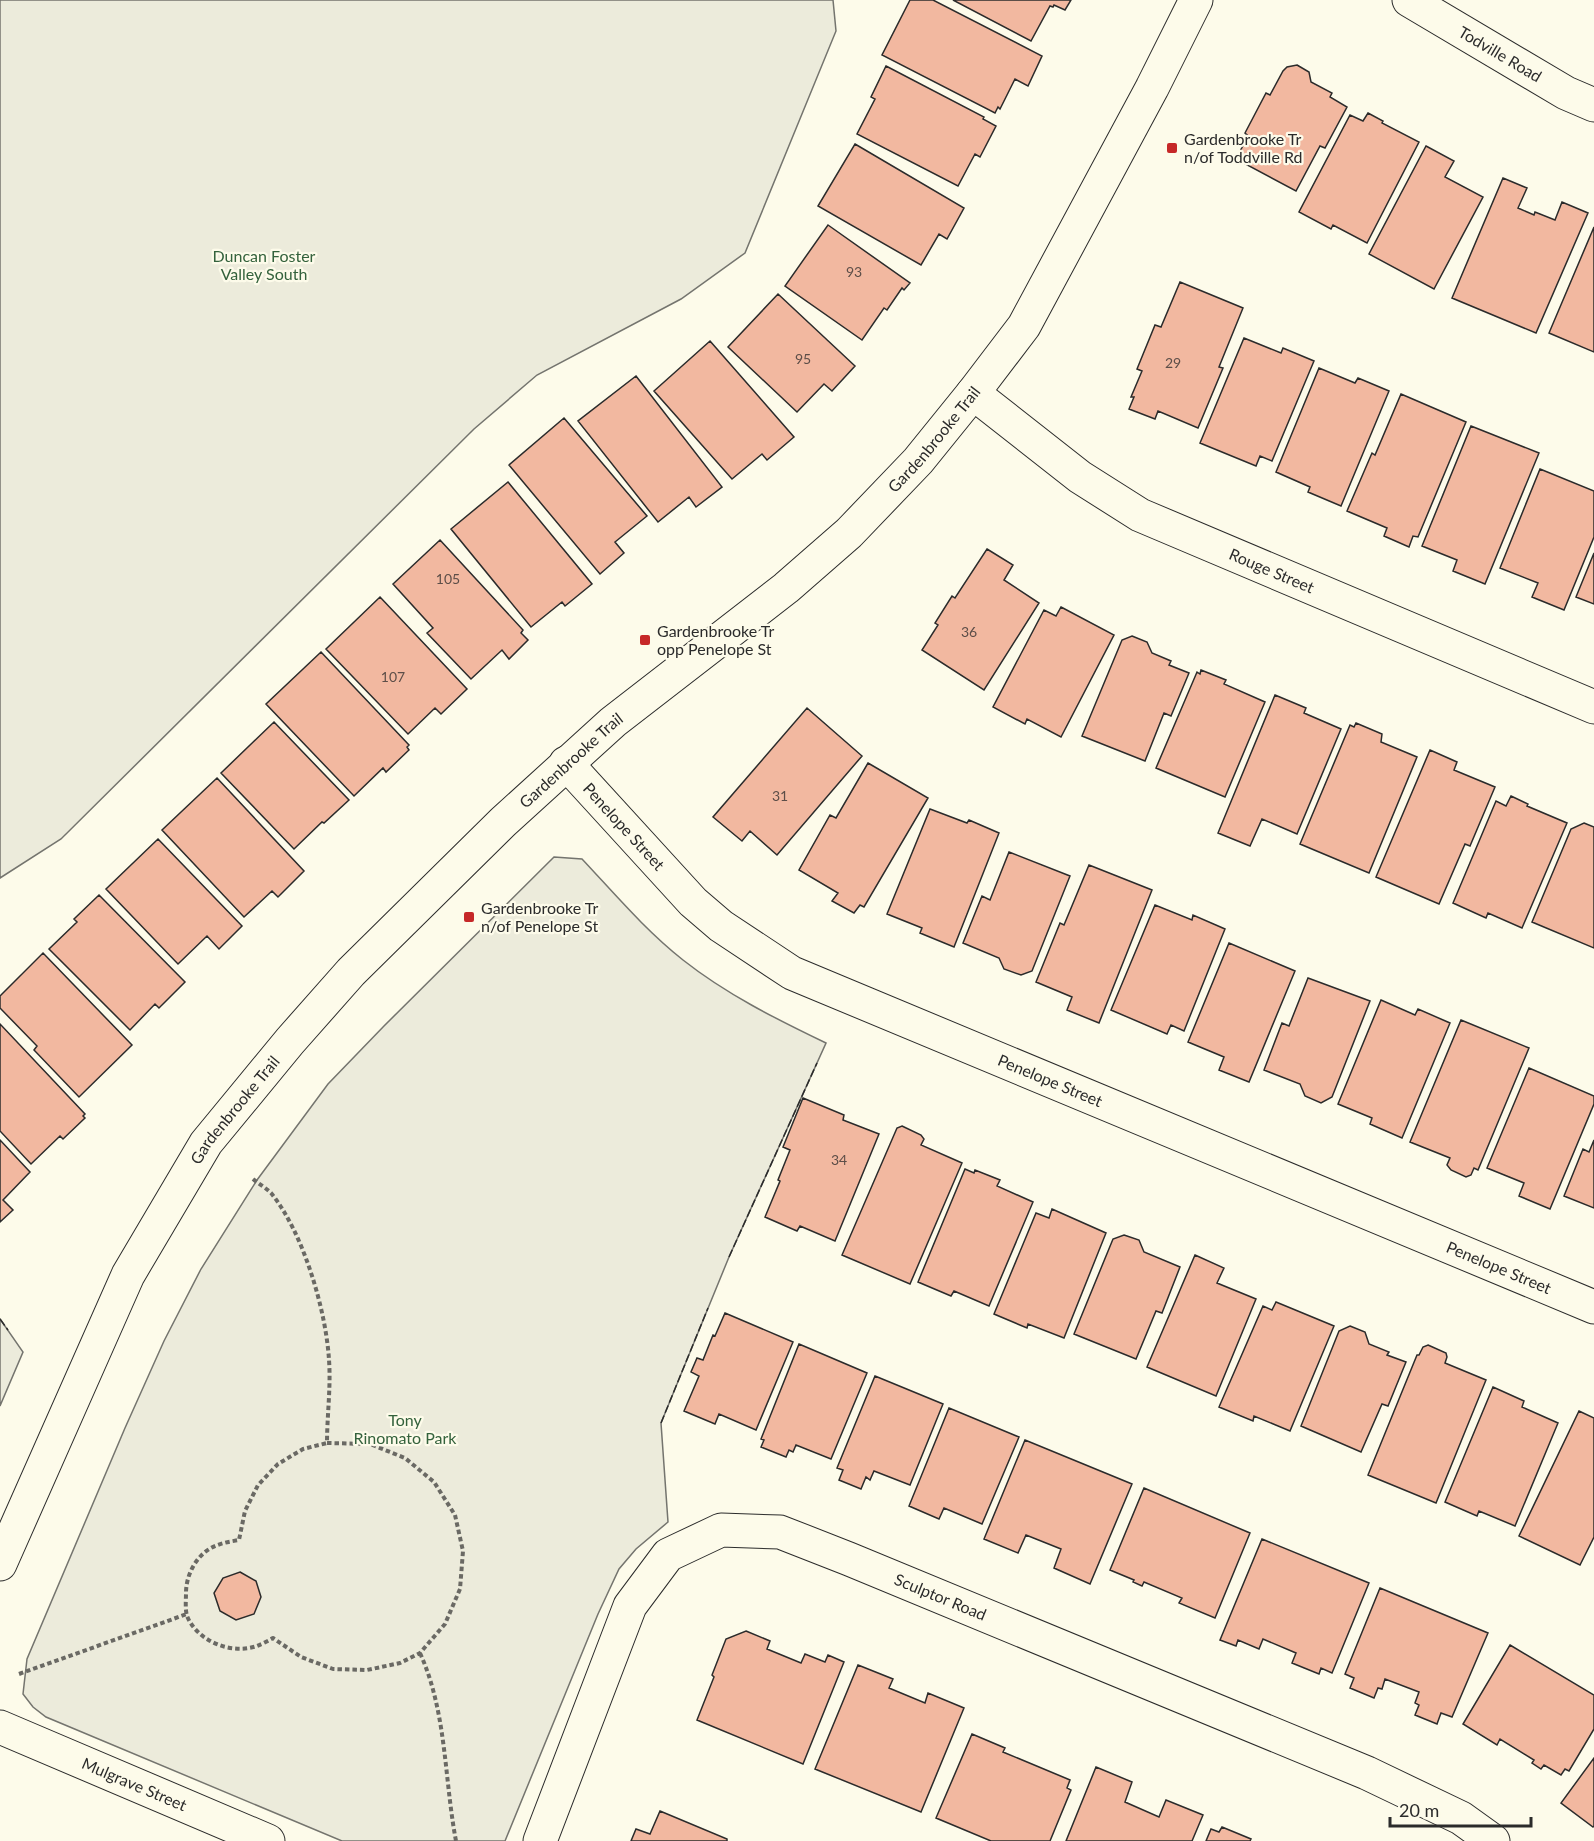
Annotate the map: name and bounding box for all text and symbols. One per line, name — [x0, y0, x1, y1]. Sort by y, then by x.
street label: Todville Road — [1455, 22, 1545, 86]
place label: Gardenbrooke Tr n/of Toddville Rd — [1184, 129, 1303, 166]
marker: Gardenbrooke Tr n/of Toddville Rd — [1165, 141, 1179, 155]
park label: Duncan Foster Valley South — [213, 246, 316, 283]
house number: 93 — [846, 263, 862, 280]
house number: 95 — [795, 350, 811, 367]
house number: 29 — [1165, 354, 1181, 371]
street label: Gardenbrooke Trail — [883, 382, 984, 496]
street label: Rouge Street — [1226, 544, 1317, 597]
house number: 105 — [436, 570, 460, 587]
place label: Gardenbrooke Tr opp Penelope St — [657, 621, 774, 658]
house number: 36 — [961, 623, 977, 640]
marker: Gardenbrooke Tr opp Penelope St — [638, 633, 652, 647]
house number: 107 — [381, 668, 405, 685]
street label: Gardenbrooke Trail — [515, 708, 626, 812]
street label: Penelope Street — [580, 779, 669, 874]
house number: 31 — [772, 787, 788, 804]
place label: Gardenbrooke Tr n/of Penelope St — [481, 898, 598, 935]
marker: Gardenbrooke Tr n/of Penelope St — [462, 910, 476, 924]
street label: Penelope Street — [995, 1050, 1106, 1110]
street label: Gardenbrooke Trail — [186, 1052, 283, 1167]
house number: 34 — [831, 1151, 847, 1168]
street label: Penelope Street — [1444, 1237, 1554, 1297]
park label: Tony Rinomato Park — [354, 1410, 457, 1447]
street label: Sculptor Road — [892, 1569, 990, 1624]
street label: Mulgrave Street — [79, 1753, 190, 1814]
scale bar — [1390, 1790, 1531, 1828]
text: 20 m — [1399, 1799, 1439, 1821]

